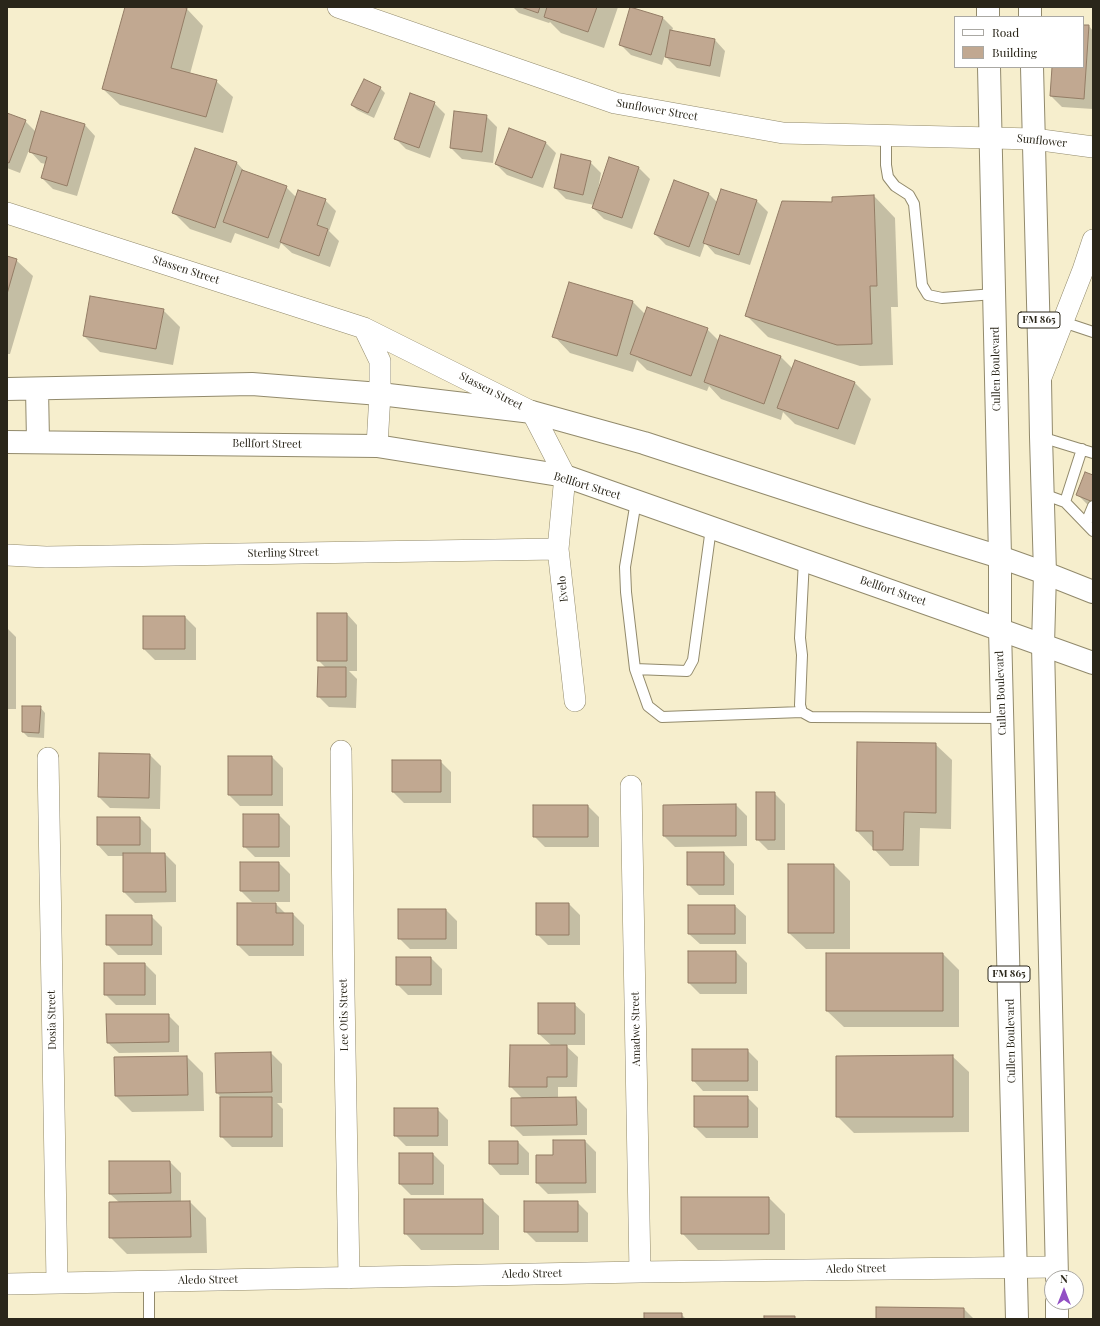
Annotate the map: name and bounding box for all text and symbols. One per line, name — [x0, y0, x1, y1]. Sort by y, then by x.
legend — [954, 16, 1084, 68]
text: Road — [992, 24, 1019, 40]
text: Building — [992, 44, 1037, 60]
street label: Sunflower Street — [615, 96, 699, 124]
street label: Sunflower — [1016, 132, 1068, 150]
street label: Stassen Street — [151, 253, 221, 287]
road number: FM 865 — [1018, 312, 1060, 328]
street label: Cullen Boulevard — [989, 327, 1003, 411]
street label: Stassen Street — [457, 369, 525, 413]
street label: Bellfort Street — [232, 437, 302, 451]
street label: Bellfort Street — [552, 470, 622, 502]
street label: Sterling Street — [247, 546, 319, 560]
street label: Bellfort Street — [858, 573, 928, 609]
street label: Evelo — [555, 575, 571, 603]
street label: Cullen Boulevard — [993, 650, 1009, 736]
road number: FM 865 — [988, 966, 1030, 982]
street label: Lee Otis Street — [337, 978, 351, 1052]
street label: Dosia Street — [45, 990, 59, 1050]
street label: Amadwe Street — [629, 992, 643, 1066]
street label: Cullen Boulevard — [1004, 999, 1018, 1083]
street label: Aledo Street — [826, 1262, 886, 1276]
street label: Aledo Street — [502, 1267, 562, 1281]
north arrow — [1044, 1270, 1084, 1310]
text: N — [1060, 1271, 1068, 1286]
street label: Aledo Street — [178, 1273, 238, 1287]

